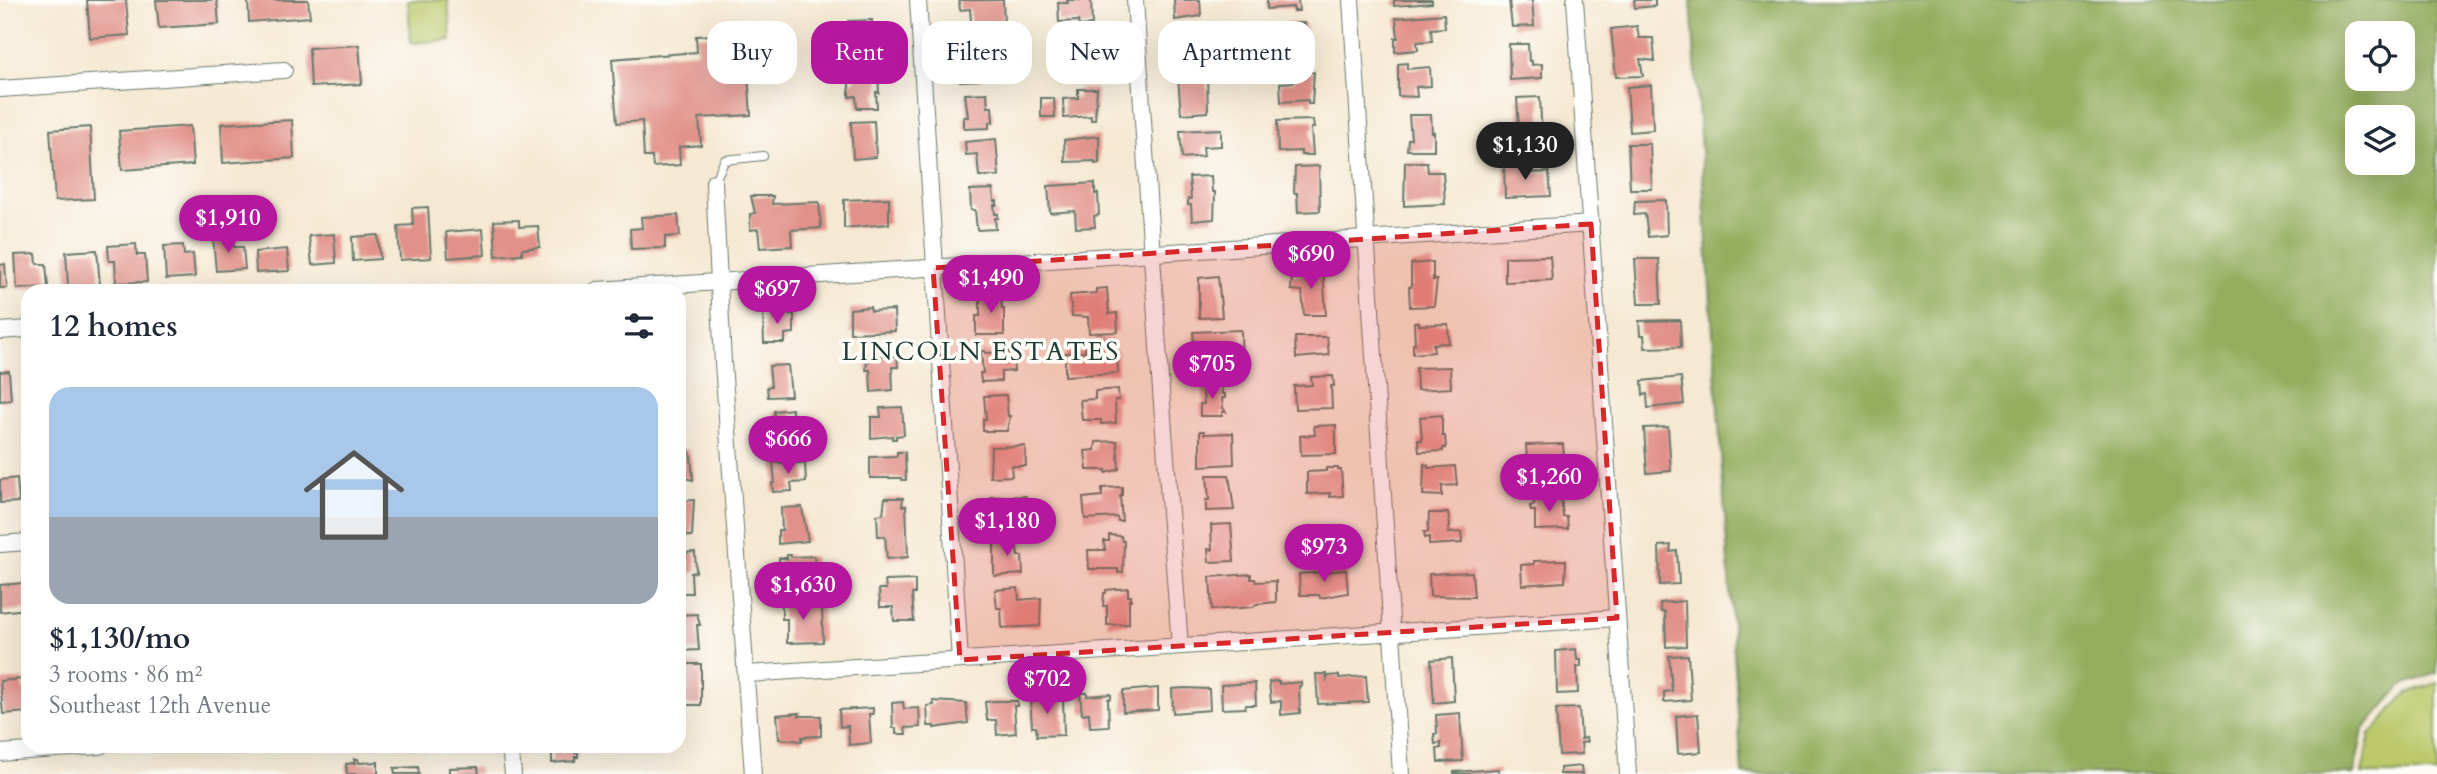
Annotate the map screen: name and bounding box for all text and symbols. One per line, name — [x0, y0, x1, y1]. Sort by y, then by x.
chip: Buy — [707, 21, 797, 84]
chip: Rent — [811, 21, 908, 84]
chip: Filters — [922, 21, 1032, 84]
chip: New — [1046, 21, 1144, 84]
chip: Apartment — [1158, 21, 1315, 84]
map controls — [2345, 21, 2415, 175]
button: locate — [2345, 21, 2415, 91]
button: layers — [2345, 105, 2415, 175]
pin: $1,130 — [1468, 122, 1582, 182]
text: $1,130 — [1492, 129, 1558, 160]
pin: $1,910 — [171, 196, 285, 255]
text: $1,910 — [195, 202, 261, 233]
pin: $690 — [1270, 232, 1352, 291]
text: $690 — [1287, 238, 1335, 269]
pin: $1,490 — [934, 256, 1048, 315]
text: $1,490 — [958, 262, 1024, 293]
pin: $697 — [736, 266, 818, 326]
text: $697 — [753, 273, 801, 304]
text: 12 homes — [49, 306, 178, 347]
icon: filters — [620, 307, 658, 345]
district label: LINCOLN ESTATES — [842, 334, 1120, 369]
pin: $705 — [1171, 342, 1253, 401]
text: $705 — [1188, 348, 1236, 379]
pin: $666 — [747, 416, 829, 476]
text: $666 — [764, 423, 812, 454]
icon: home — [291, 432, 417, 558]
pin: $1,260 — [1492, 454, 1606, 514]
text: $1,260 — [1516, 461, 1582, 492]
pin: $1,180 — [950, 498, 1064, 558]
text: $1,180 — [974, 505, 1040, 536]
pin: $973 — [1283, 524, 1365, 584]
text: $973 — [1300, 531, 1348, 562]
pin: $1,630 — [746, 562, 860, 622]
text: $1,630 — [770, 569, 836, 600]
text: $1,130/mo — [49, 618, 190, 659]
pin: $702 — [1006, 656, 1088, 716]
text: 3 rooms · 86 m² — [49, 659, 202, 690]
text: $702 — [1023, 663, 1071, 694]
text: Southeast 12th Avenue — [49, 690, 271, 721]

